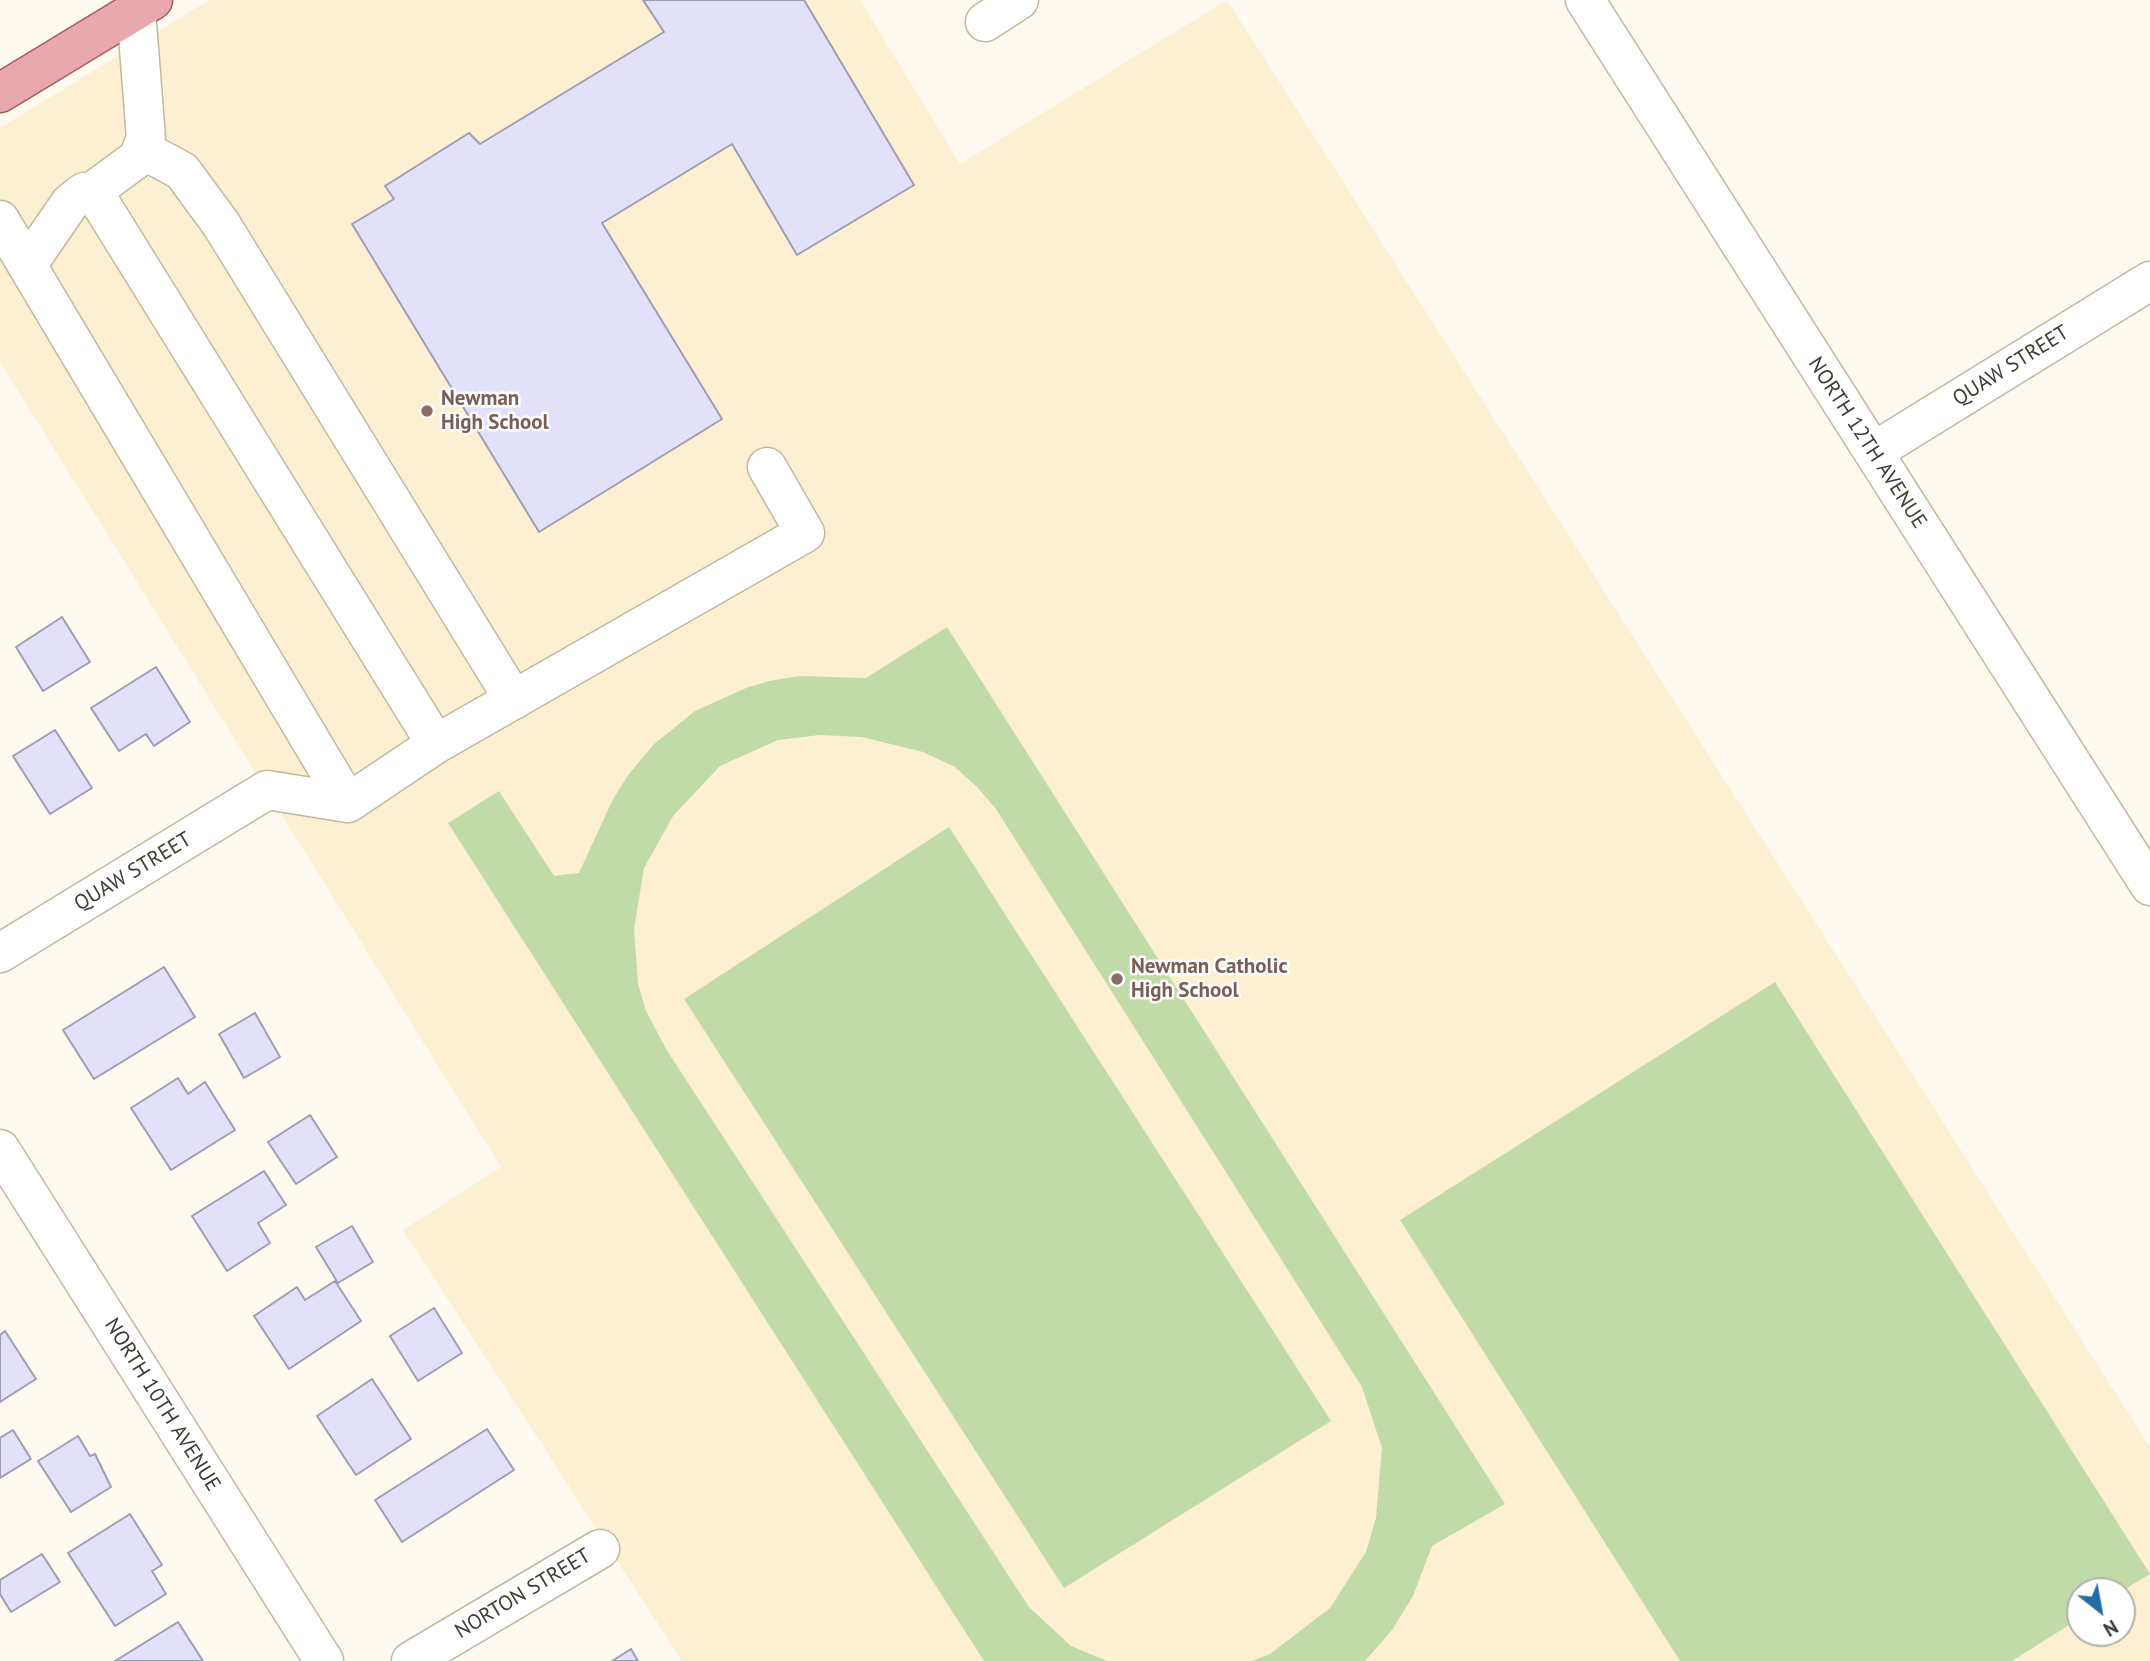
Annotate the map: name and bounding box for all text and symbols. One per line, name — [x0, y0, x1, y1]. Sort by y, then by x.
street label: QUAW STREET — [1948, 320, 2074, 412]
street label: NORTH 12TH AVENUE — [1802, 353, 1932, 533]
place label: Newman High School — [441, 386, 549, 436]
marker: Newman High School — [419, 403, 435, 419]
street label: QUAW STREET — [70, 827, 196, 917]
place label: Newman Catholic High School — [1131, 954, 1287, 1004]
marker: Newman Catholic High School — [1109, 971, 1125, 987]
street label: NORTH 10TH AVENUE — [99, 1314, 225, 1496]
street label: NORTON STREET — [451, 1544, 595, 1644]
north arrow — [2066, 1577, 2136, 1647]
text: N — [2099, 1615, 2122, 1642]

